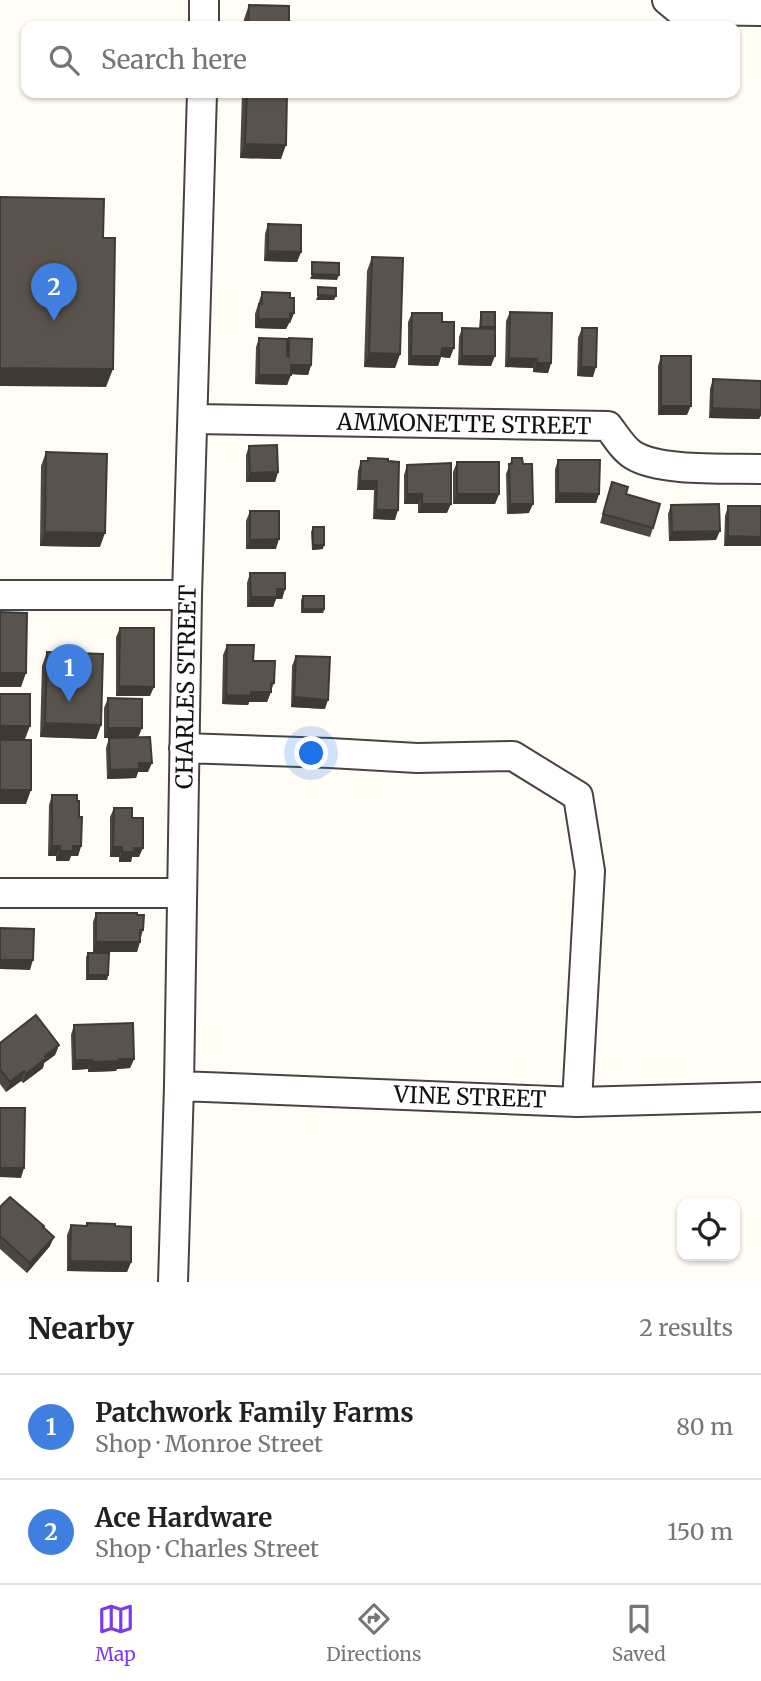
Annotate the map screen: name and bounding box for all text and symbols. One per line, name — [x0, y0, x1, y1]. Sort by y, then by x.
search box — [21, 21, 740, 98]
icon: search — [45, 41, 83, 79]
text: Search here — [101, 43, 247, 76]
pin: 2 — [31, 263, 77, 321]
street label: AMMONETTE STREET — [335, 407, 592, 440]
street label: CHARLES STREET — [169, 585, 202, 789]
pin: 1 — [46, 644, 92, 702]
your location — [294, 736, 328, 770]
street label: VINE STREET — [392, 1079, 547, 1114]
map controls — [677, 1198, 740, 1261]
button: locate — [677, 1198, 740, 1261]
text: Nearby — [28, 1309, 134, 1347]
text: 2 results — [639, 1313, 733, 1342]
text: Patchwork Family Farms — [95, 1396, 414, 1429]
text: 1 — [46, 1412, 56, 1441]
text: 80 m — [676, 1412, 733, 1441]
text: Shop · Monroe Street — [95, 1429, 323, 1458]
text: Ace Hardware — [95, 1501, 272, 1534]
text: 2 — [44, 1517, 58, 1546]
text: 150 m — [667, 1517, 733, 1546]
text: Shop · Charles Street — [95, 1534, 319, 1563]
tab: Map — [95, 1600, 136, 1666]
tab: Directions — [326, 1600, 421, 1666]
tab: Saved — [612, 1600, 666, 1666]

